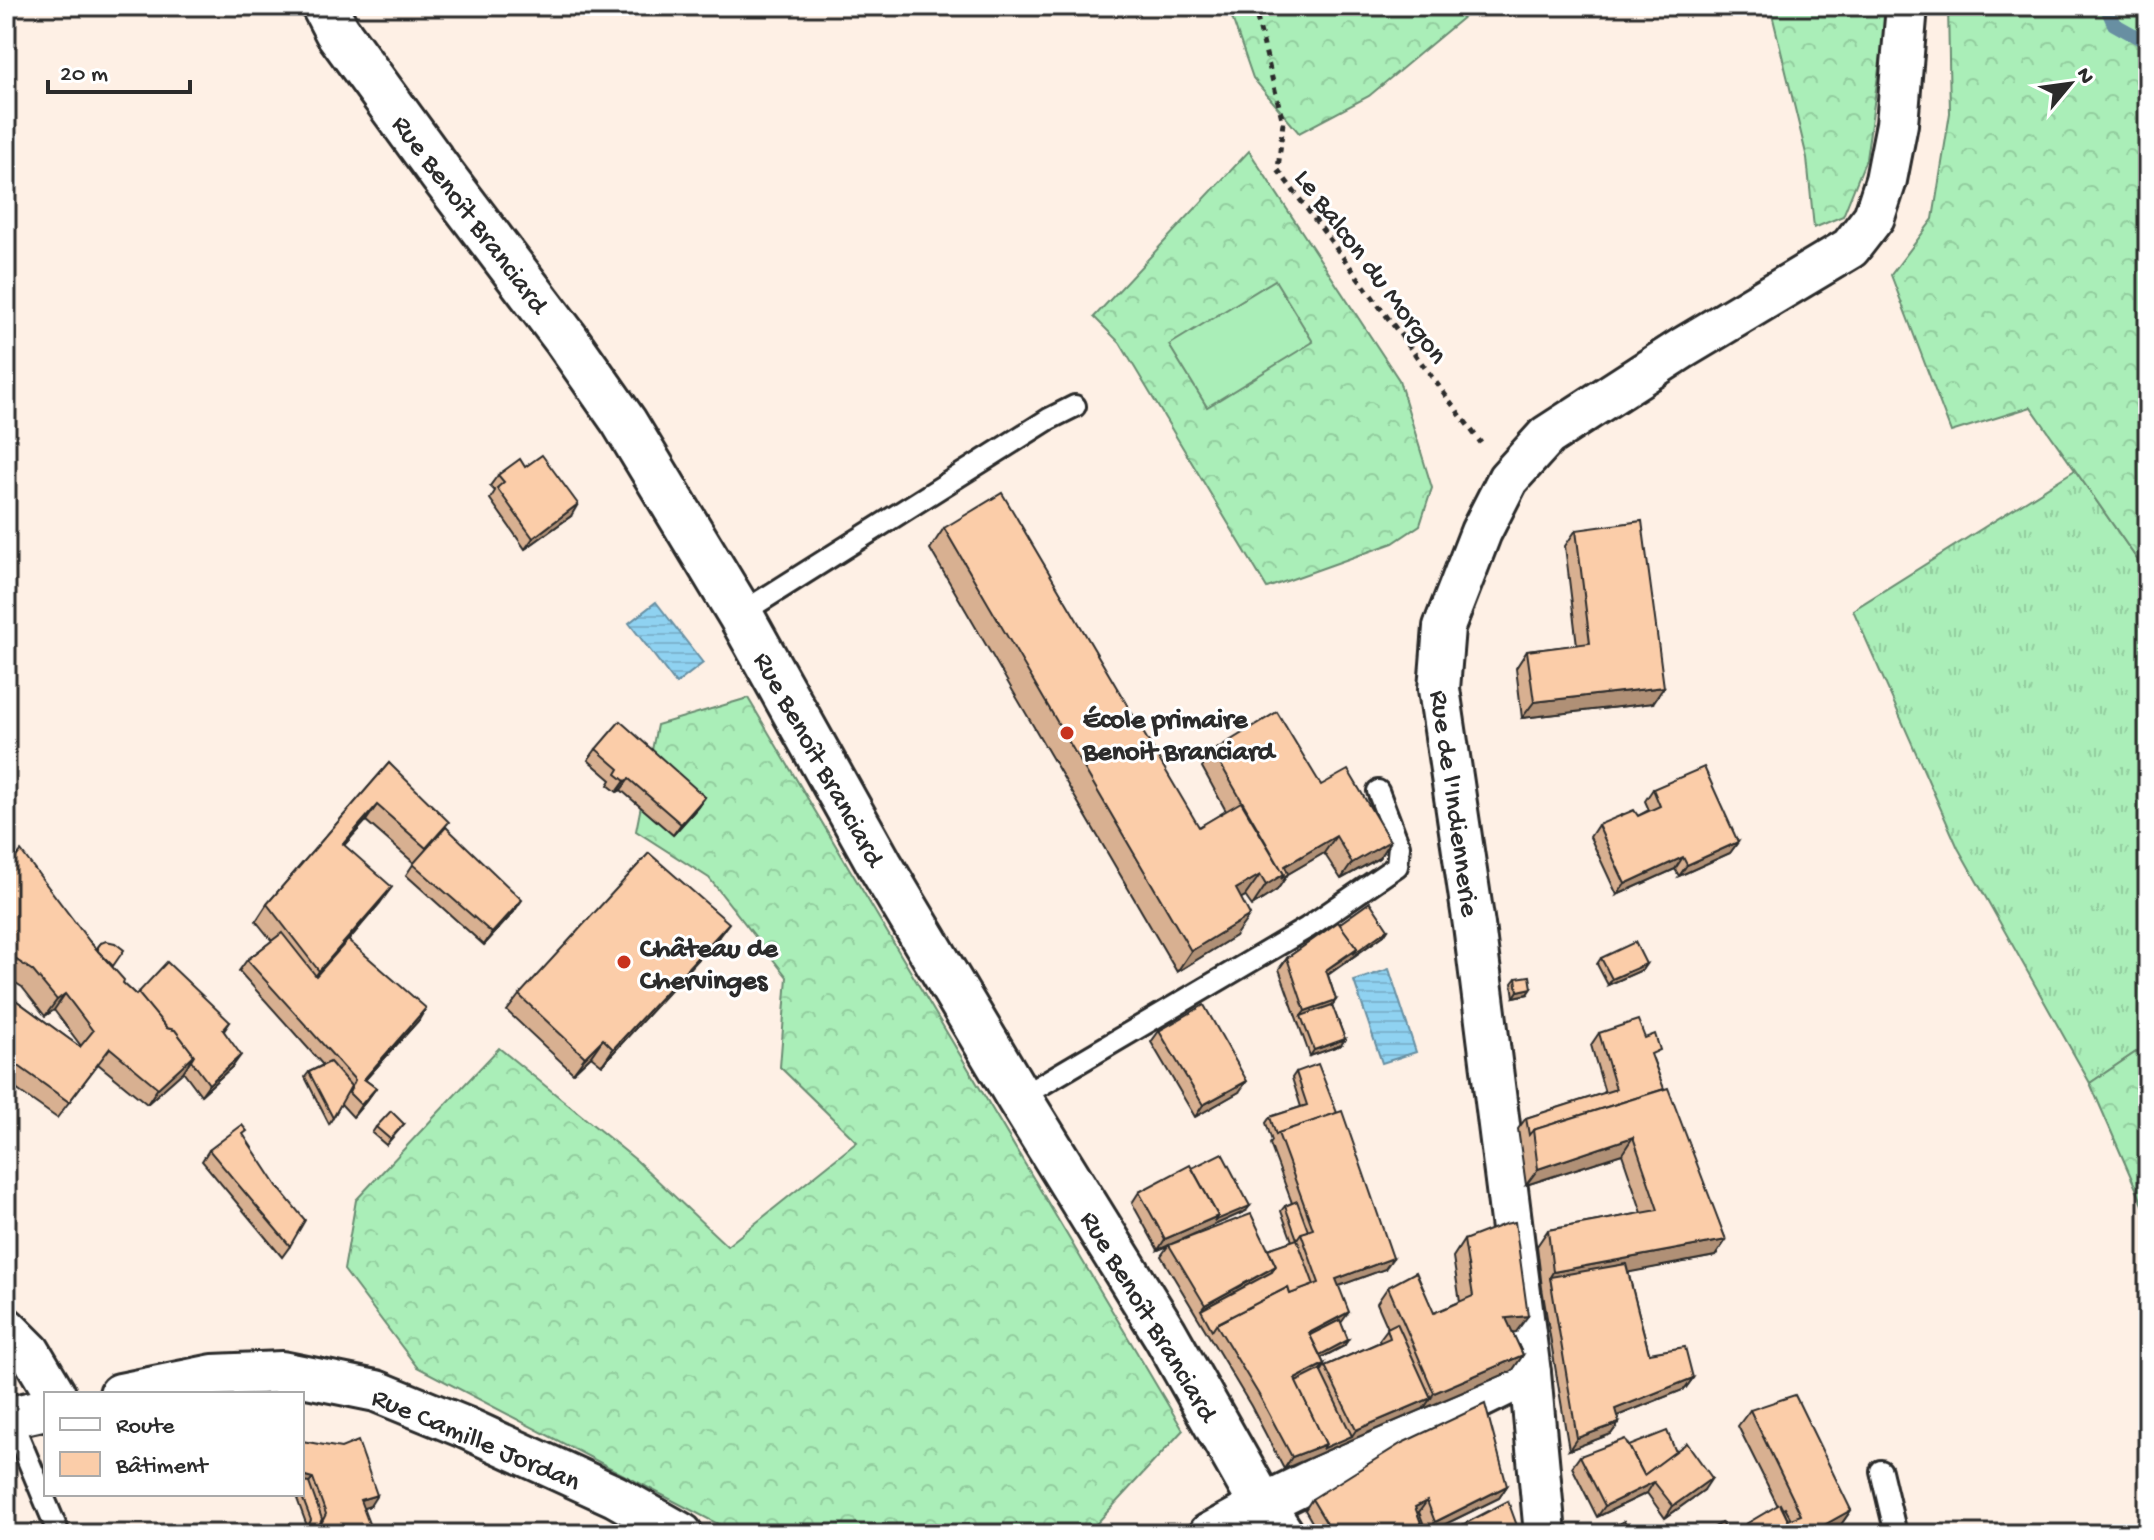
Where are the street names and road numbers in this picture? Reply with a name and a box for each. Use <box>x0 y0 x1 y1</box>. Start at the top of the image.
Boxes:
street label: Rue Benoît Branciard <box>383 110 555 324</box>
street label: Le Balcon du Morgon <box>1285 164 1454 372</box>
street label: Rue Benoît Branciard <box>744 647 891 875</box>
street label: Rue de l'Indiennerie <box>1420 688 1485 919</box>
street label: Rue Benoît Branciard <box>1071 1206 1224 1431</box>
street label: Rue Camille Jordan <box>366 1382 585 1500</box>

